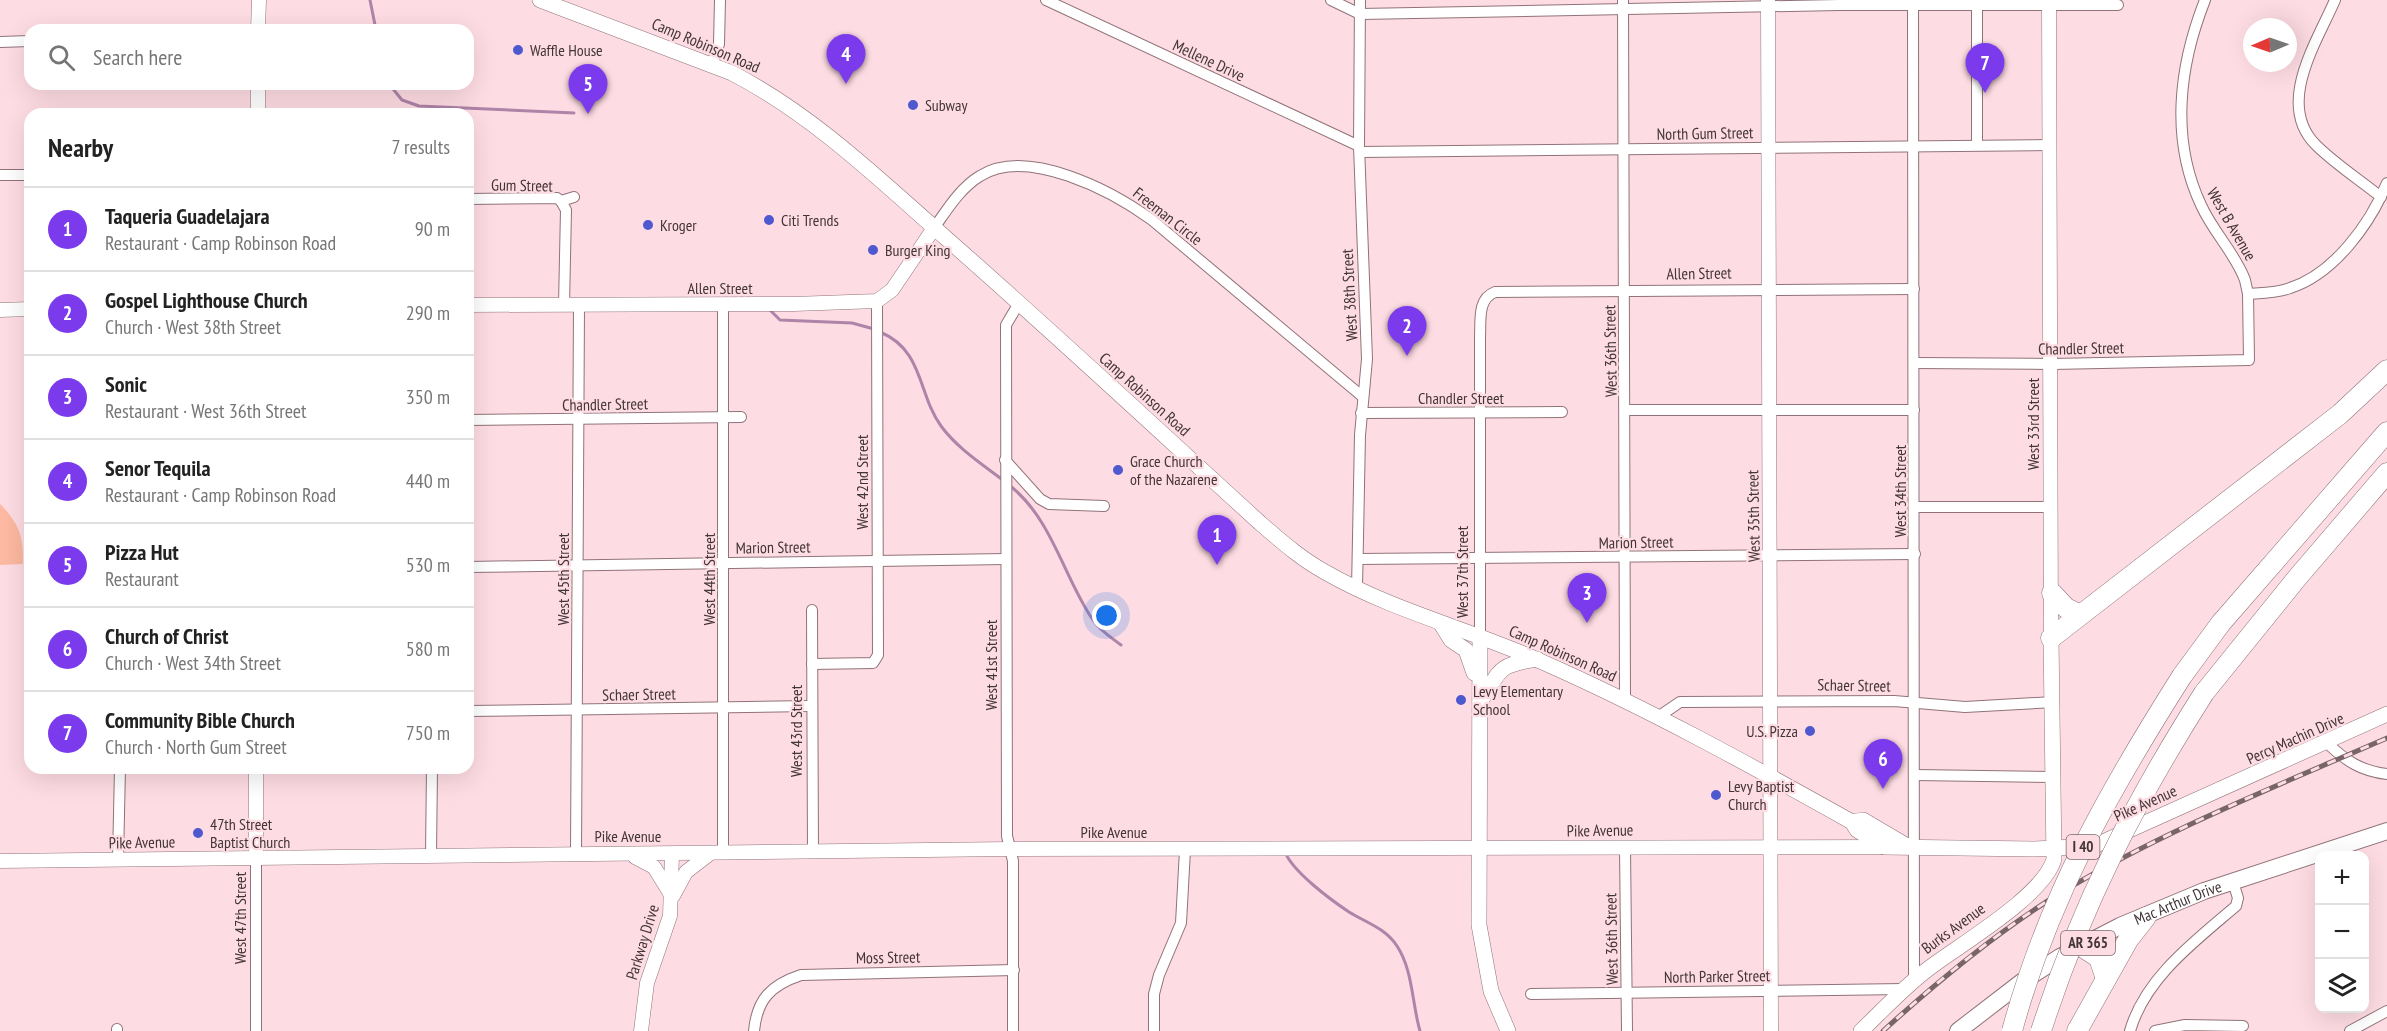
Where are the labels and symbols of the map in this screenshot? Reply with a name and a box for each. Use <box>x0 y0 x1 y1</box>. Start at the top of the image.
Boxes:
street label: Camp Robinson Road <box>649 13 763 77</box>
north arrow <box>2243 18 2297 72</box>
pin: 4 <box>826 34 866 84</box>
street label: Mellene Drive <box>1170 35 1248 85</box>
place label: Waffle House <box>530 40 603 60</box>
marker: Waffle House <box>511 43 525 57</box>
pin: 7 <box>1966 44 2004 93</box>
pin: 5 <box>568 64 608 114</box>
place label: Subway <box>925 95 967 115</box>
marker: Subway <box>906 98 920 112</box>
street label: North Gum Street <box>1656 122 1754 144</box>
street label: Gum Street <box>491 174 554 196</box>
street label: Freeman Circle <box>1129 183 1207 249</box>
street label: West B Avenue <box>2203 184 2261 264</box>
place label: Citi Trends <box>781 210 839 230</box>
marker: Citi Trends <box>762 213 776 227</box>
place label: Kroger <box>660 215 697 235</box>
marker: Kroger <box>641 218 655 232</box>
place label: Burger King <box>885 240 950 260</box>
marker: Burger King <box>866 243 880 257</box>
street label: West 38th Street <box>1337 248 1361 342</box>
street label: Allen Street <box>1666 262 1732 284</box>
street label: Allen Street <box>687 278 753 298</box>
street label: West 36th Street <box>1599 304 1621 397</box>
pin: 2 <box>1388 306 1426 356</box>
street label: Chandler Street <box>2038 337 2125 359</box>
street label: Camp Robinson Road <box>1095 348 1195 440</box>
street label: West 33rd Street <box>2023 377 2043 470</box>
street label: Chandler Street <box>1418 388 1505 408</box>
street label: Chandler Street <box>562 393 649 415</box>
street label: West 42nd Street <box>852 434 872 529</box>
street label: West 34th Street <box>1890 444 1910 537</box>
place label: Grace Church of the Nazarene <box>1130 451 1218 489</box>
marker: Grace Church of the Nazarene <box>1111 463 1125 477</box>
street label: West 35th Street <box>1742 469 1764 562</box>
pin: 1 <box>1198 516 1236 565</box>
street label: West 37th Street <box>1452 525 1472 618</box>
street label: Marion Street <box>1598 531 1674 553</box>
street label: West 45th Street <box>553 532 573 625</box>
street label: West 44th Street <box>699 532 719 625</box>
street label: Marion Street <box>735 536 811 558</box>
pin: 3 <box>1568 574 1606 623</box>
your location <box>1092 601 1121 630</box>
street label: West 41st Street <box>981 619 1001 710</box>
street label: Camp Robinson Road <box>1506 620 1620 686</box>
street label: Schaer Street <box>1817 674 1892 696</box>
place label: Levy Elementary School <box>1473 681 1563 719</box>
street label: Schaer Street <box>602 683 677 705</box>
street label: West 43rd Street <box>786 684 806 777</box>
marker: Levy Elementary School <box>1454 693 1468 707</box>
street label: Percy Machin Drive <box>2243 708 2347 768</box>
place label: U.S. Pizza <box>1746 721 1798 741</box>
marker: U.S. Pizza <box>1803 724 1817 738</box>
pin: 6 <box>1864 740 1902 789</box>
place label: Levy Baptist Church <box>1728 776 1795 814</box>
street label: Pike Avenue <box>2110 780 2180 826</box>
marker: Levy Baptist Church <box>1709 788 1723 802</box>
place label: 47th Street Baptist Church <box>210 814 290 852</box>
street label: Pike Avenue <box>1566 819 1634 841</box>
street label: Pike Avenue <box>1081 822 1147 842</box>
marker: 47th Street Baptist Church <box>191 826 205 840</box>
street label: Pike Avenue <box>595 826 661 846</box>
street label: Pike Avenue <box>108 831 176 853</box>
road number: I 40 <box>2066 835 2100 859</box>
street label: West 47th Street <box>230 871 250 964</box>
street label: Mac Arthur Drive <box>2131 876 2224 929</box>
street label: West 36th Street <box>1600 892 1622 985</box>
street label: Burks Avenue <box>1917 898 1989 958</box>
street label: Parkway Drive <box>621 902 663 982</box>
road number: AR 365 <box>2061 931 2115 955</box>
street label: Moss Street <box>856 946 921 968</box>
street label: North Parker Street <box>1664 965 1771 987</box>

